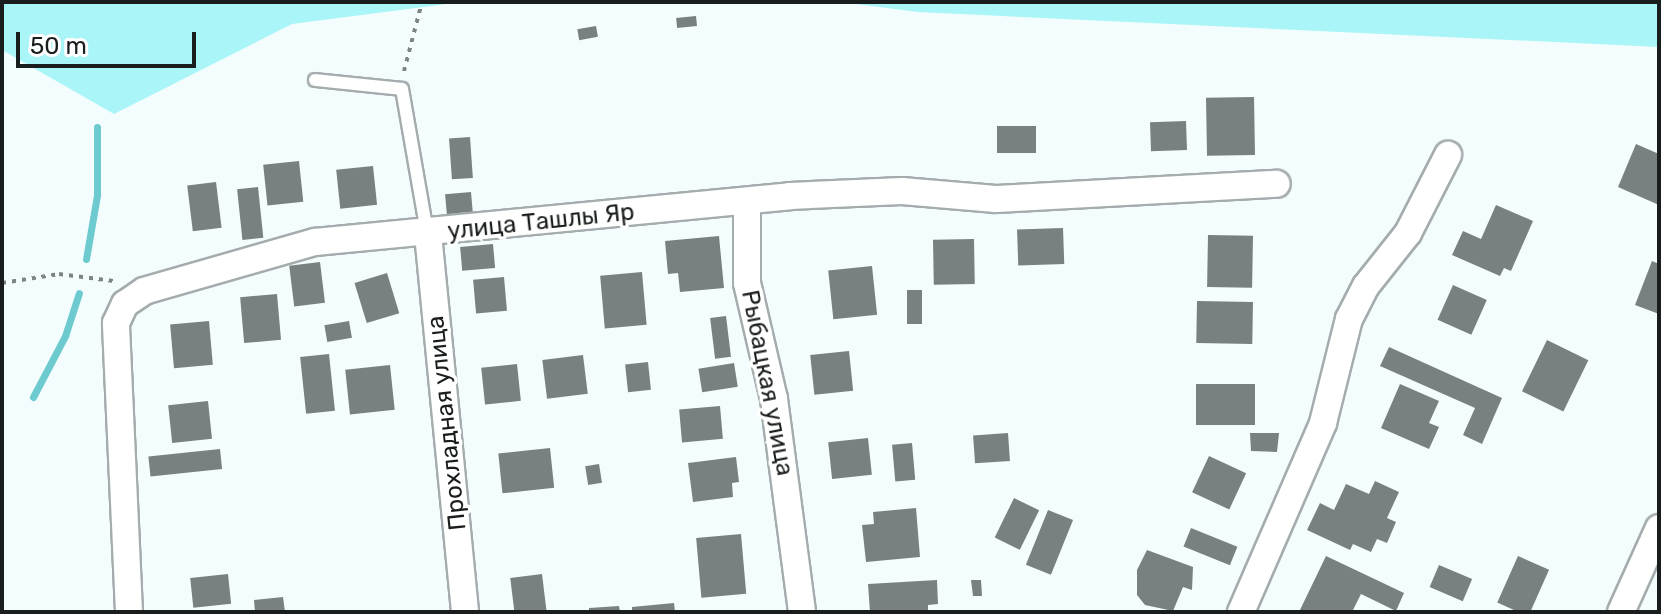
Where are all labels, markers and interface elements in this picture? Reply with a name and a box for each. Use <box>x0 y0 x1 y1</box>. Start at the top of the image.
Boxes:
scale bar <box>20 16 200 66</box>
text: 50 m <box>30 32 87 60</box>
street label: улица Ташлы Яр <box>446 198 636 246</box>
street label: Рыбацкая улица <box>735 288 799 478</box>
street label: Прохладная улица <box>421 314 473 532</box>

